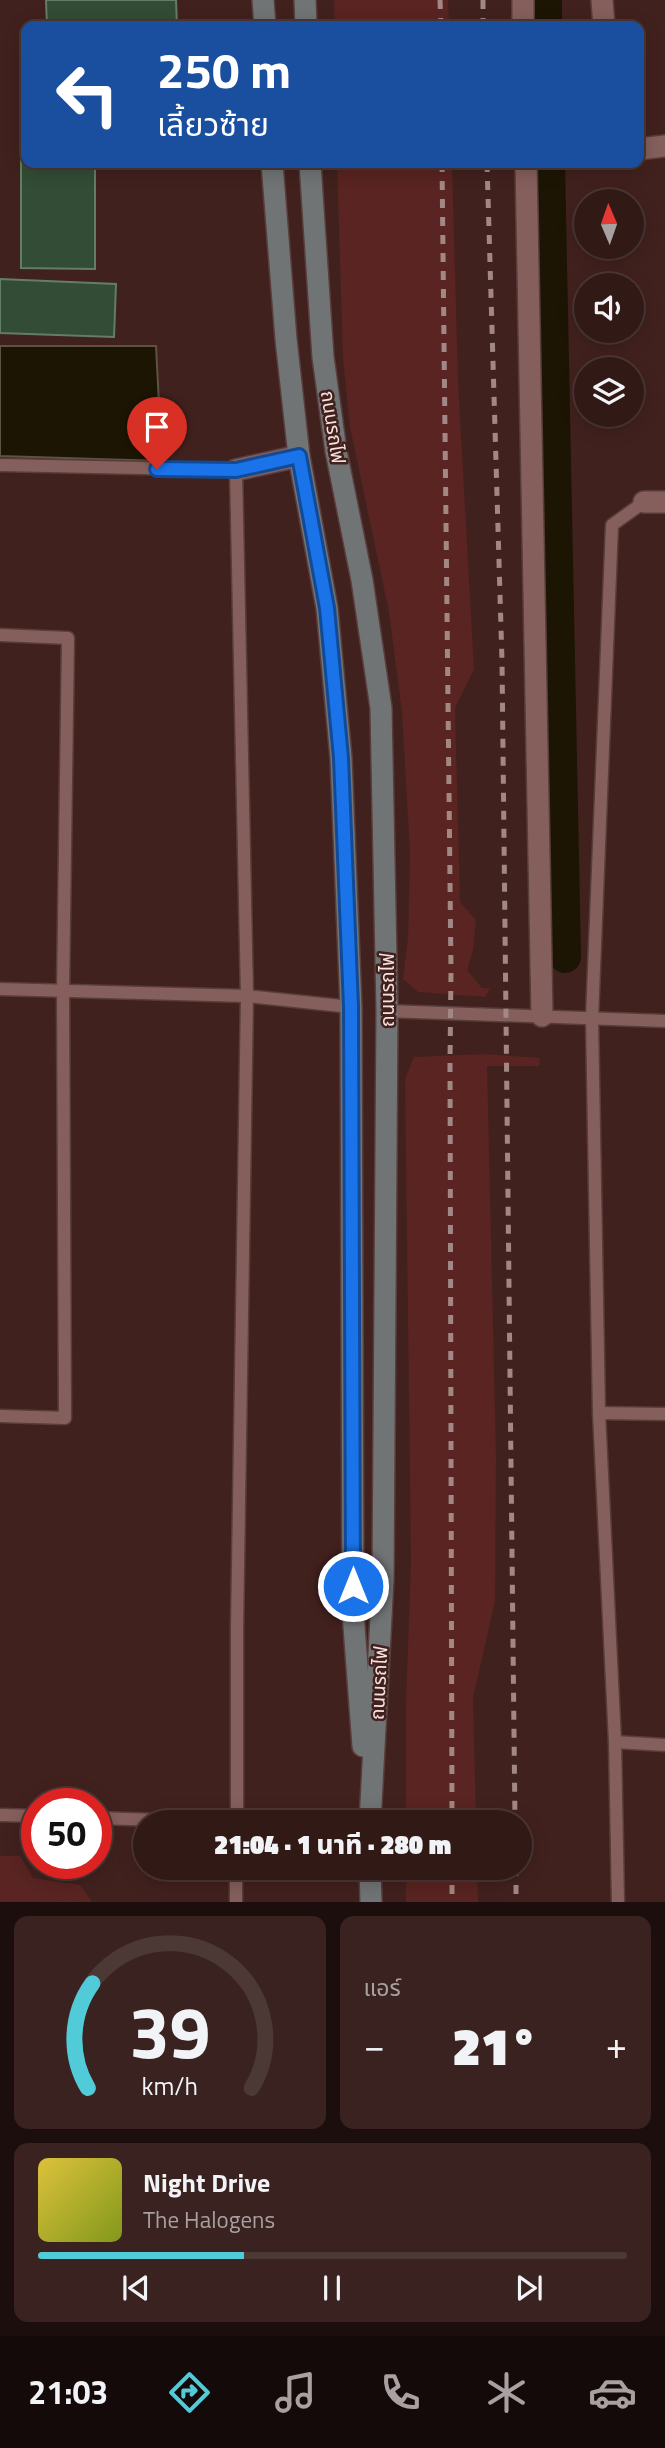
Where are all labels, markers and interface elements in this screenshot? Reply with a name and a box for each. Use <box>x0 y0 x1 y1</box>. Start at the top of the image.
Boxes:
text: 250 m <box>157 32 291 107</box>
icon: left <box>42 49 133 140</box>
text: เลี้ยวซ้าย <box>157 100 269 148</box>
north arrow <box>574 189 644 259</box>
map controls <box>574 189 644 427</box>
button: sound <box>574 273 644 343</box>
button: layers <box>574 357 644 427</box>
street label: ถนนรถไฟ <box>314 388 354 466</box>
pin <box>127 397 187 469</box>
icon: arrive <box>138 408 176 446</box>
street label: ถนนรถไฟ <box>372 953 401 1027</box>
position arrow <box>316 1549 390 1623</box>
street label: ถนนรถไฟ <box>362 1645 394 1721</box>
speed limit sign: 50 <box>21 1788 112 1879</box>
text: 21:04 · 1 นาที · 280 m <box>214 1825 451 1864</box>
text: แอร์ <box>364 1970 401 2005</box>
text: 39 <box>129 1977 211 2087</box>
text: 21° <box>452 2006 538 2085</box>
text: − <box>364 2016 385 2074</box>
text: + <box>606 2016 627 2074</box>
text: km/h <box>141 2067 198 2105</box>
text: Night Drive <box>143 2163 270 2202</box>
text: The Halogens <box>143 2202 275 2237</box>
icon: previous <box>117 2269 155 2307</box>
icon: pause <box>313 2269 351 2307</box>
icon: next <box>510 2269 548 2307</box>
text: 21:03 <box>28 2368 108 2416</box>
icon: directions <box>165 2368 214 2417</box>
icon: music <box>271 2368 320 2417</box>
icon: phone <box>376 2368 425 2417</box>
icon: climate <box>482 2368 531 2417</box>
icon: car <box>588 2368 637 2417</box>

